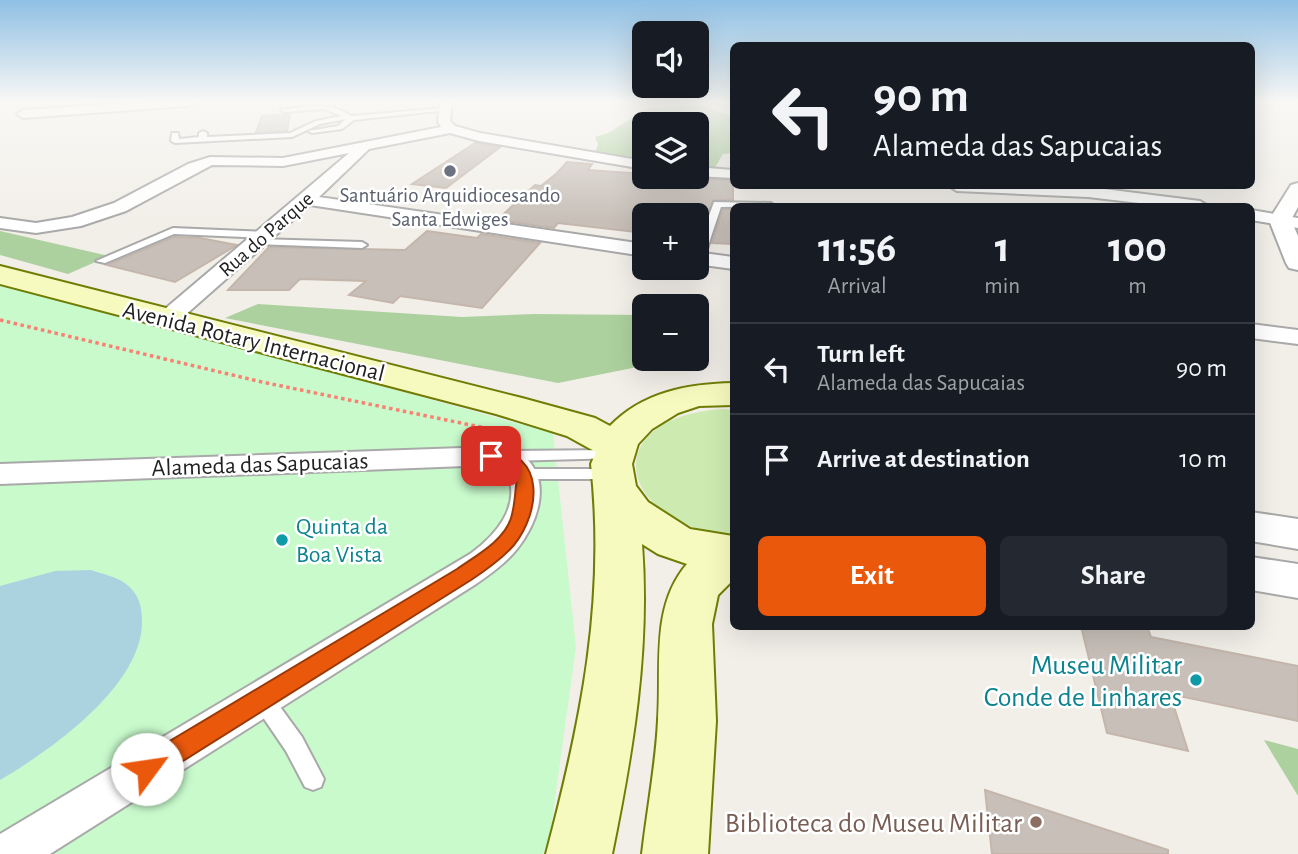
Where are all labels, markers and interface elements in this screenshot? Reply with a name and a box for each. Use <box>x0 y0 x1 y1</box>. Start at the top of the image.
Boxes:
map controls <box>632 21 709 371</box>
button: sound <box>632 21 709 98</box>
icon: left <box>758 70 849 161</box>
text: 90 m <box>873 72 969 121</box>
button: layers <box>632 112 709 189</box>
text: Alameda das Sapucaias <box>873 130 1162 162</box>
marker: Santuário Arquidiocesando Santa Edwiges <box>442 163 458 179</box>
place label: Santuário Arquidiocesando Santa Edwiges <box>340 185 560 230</box>
street label: Rua do Parque <box>215 188 318 281</box>
button: + <box>632 203 709 280</box>
text: 11:56 <box>818 227 896 269</box>
text: 1 <box>995 227 1010 269</box>
text: 100 <box>1108 227 1167 269</box>
text: Arrival <box>828 275 887 298</box>
text: min <box>984 275 1020 298</box>
text: m <box>1128 275 1147 298</box>
button: − <box>632 294 709 371</box>
street label: Avenida Rotary Internacional <box>120 298 387 386</box>
text: Turn left <box>817 341 905 367</box>
icon: left <box>758 350 796 388</box>
text: 90 m <box>1176 355 1227 381</box>
text: Alameda das Sapucaias <box>817 372 1025 395</box>
pin <box>461 426 521 486</box>
icon: arrive <box>472 437 510 475</box>
icon: arrive <box>758 441 796 479</box>
text: Arrive at destination <box>817 446 1030 472</box>
text: 10 m <box>1179 446 1227 472</box>
street label: Alameda das Sapucaias <box>151 449 369 481</box>
place label: Quinta da Boa Vista <box>296 515 388 567</box>
marker: Quinta da Boa Vista <box>274 532 290 548</box>
button: Exit <box>758 536 986 616</box>
button: Share <box>1000 536 1227 616</box>
place label: Museu Militar Conde de Linhares <box>984 652 1182 712</box>
marker: Museu Militar Conde de Linhares <box>1188 672 1204 688</box>
position arrow <box>110 732 184 806</box>
place label: Biblioteca do Museu Militar <box>725 810 1022 838</box>
marker: Biblioteca do Museu Militar <box>1028 814 1044 830</box>

